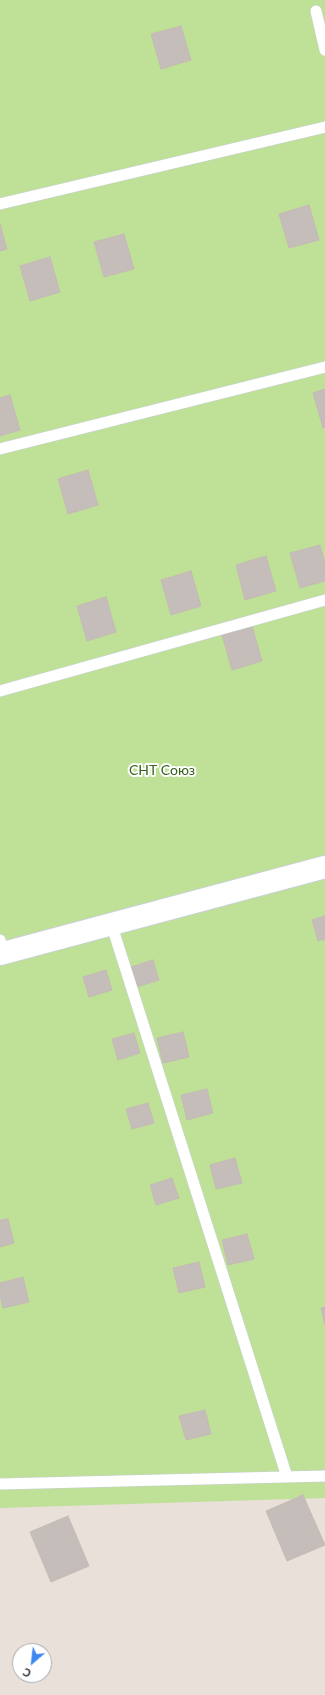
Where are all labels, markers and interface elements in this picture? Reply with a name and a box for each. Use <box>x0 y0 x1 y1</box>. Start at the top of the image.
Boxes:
park label: СНТ Союз <box>129 762 195 778</box>
north arrow <box>12 1643 52 1683</box>
text: С <box>20 1666 33 1681</box>

